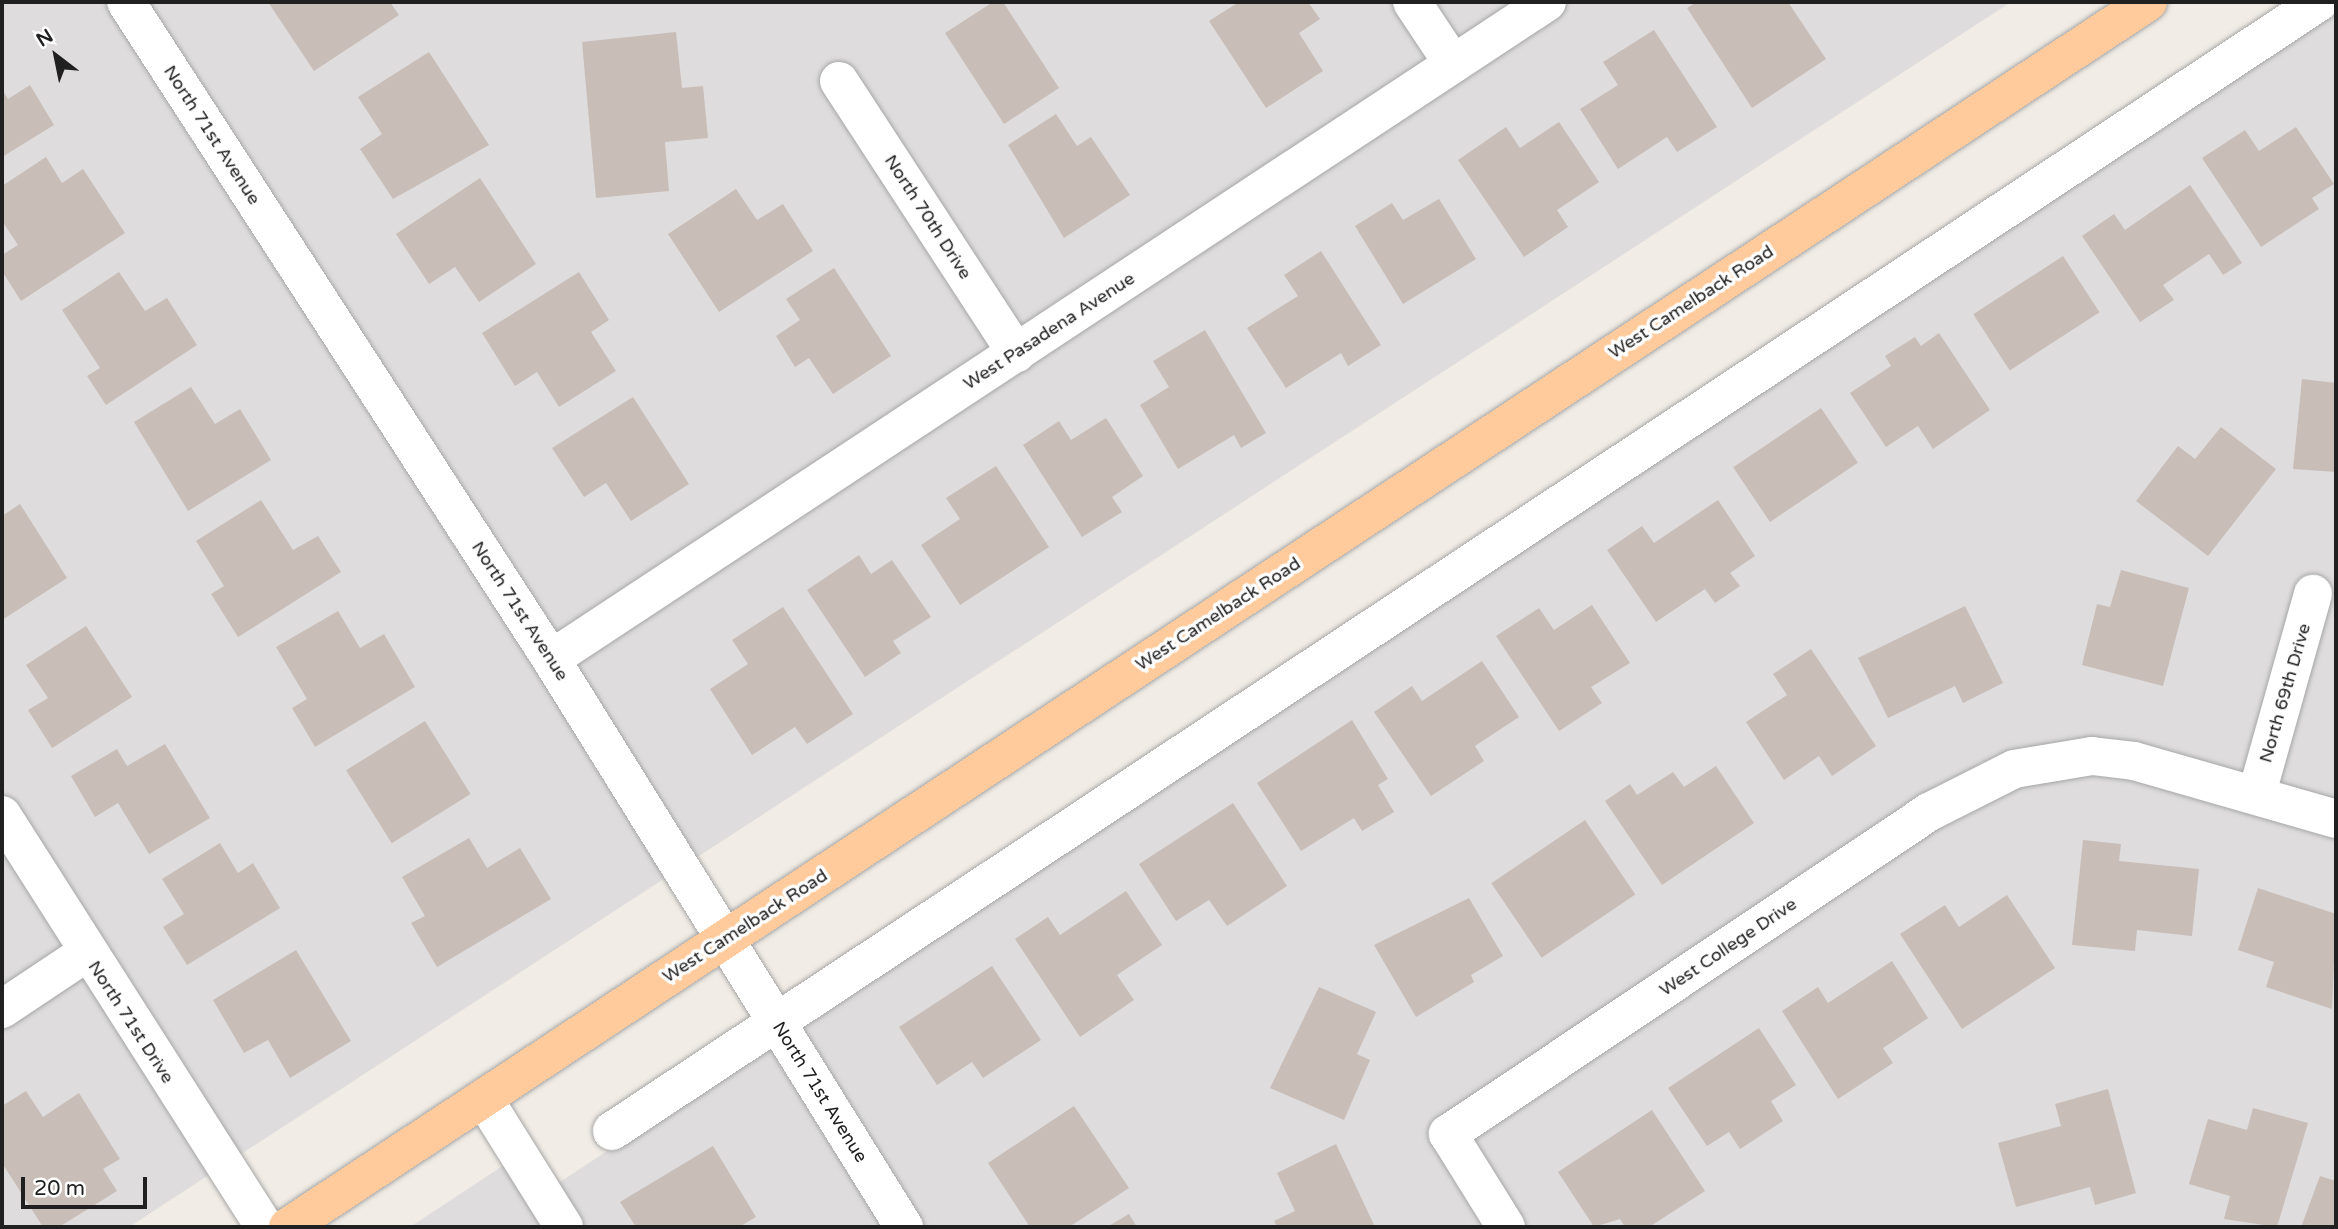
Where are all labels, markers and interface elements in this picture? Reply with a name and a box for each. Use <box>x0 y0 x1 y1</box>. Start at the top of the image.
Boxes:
north arrow <box>21 21 91 91</box>
text: N <box>33 25 57 52</box>
street label: North 71st Avenue <box>159 61 265 209</box>
street label: North 70th Drive <box>880 151 976 283</box>
street label: West Camelback Road <box>1604 241 1778 363</box>
street label: West Pasadena Avenue <box>959 267 1139 395</box>
street label: North 71st Avenue <box>467 537 573 685</box>
street label: West Camelback Road <box>1131 553 1305 675</box>
street label: North 69th Drive <box>2255 621 2315 765</box>
street label: West Camelback Road <box>658 865 832 987</box>
street label: West College Drive <box>1655 893 1801 1001</box>
street label: North 71st Drive <box>83 957 179 1087</box>
street label: North 71st Avenue <box>768 1018 872 1166</box>
scale bar <box>24 1162 150 1206</box>
text: 20 m <box>34 1176 85 1201</box>

